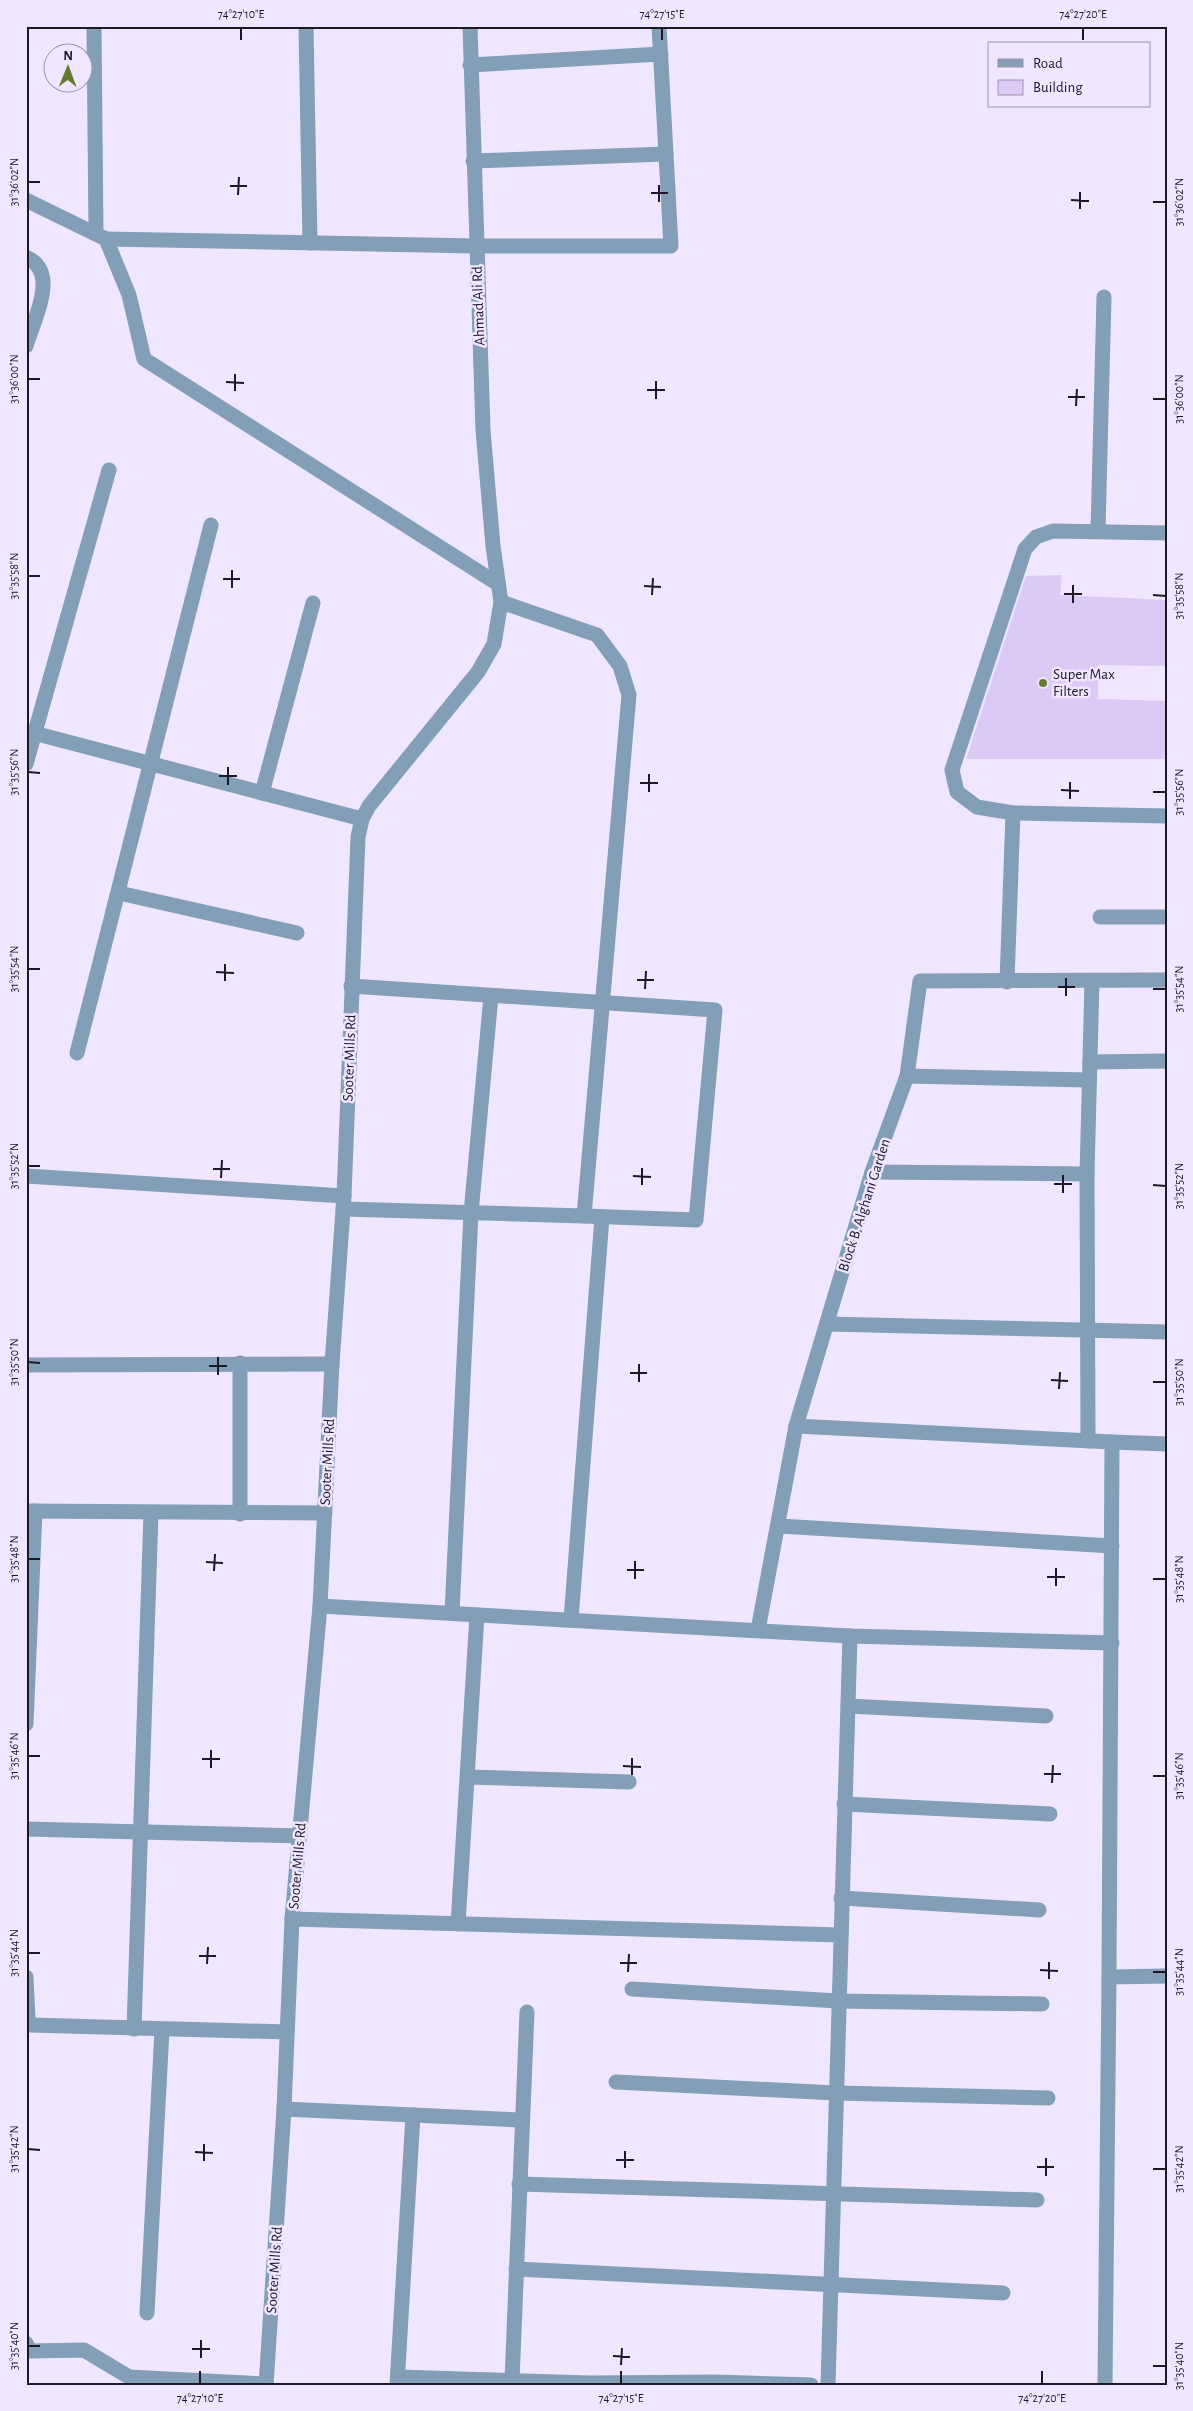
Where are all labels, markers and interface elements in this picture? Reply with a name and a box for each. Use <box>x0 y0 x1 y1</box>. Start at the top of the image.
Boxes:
text: 74°27'10"E <box>218 8 264 20</box>
text: 74°27'15"E <box>639 8 685 20</box>
text: 74°27'20"E <box>1059 8 1107 20</box>
north arrow <box>42 42 92 92</box>
legend <box>988 42 1150 108</box>
text: N <box>63 49 73 63</box>
text: Road <box>1033 56 1063 71</box>
text: Building <box>1033 80 1083 95</box>
text: 31°36'02"N <box>8 158 20 206</box>
text: 31°36'02"N <box>1173 178 1185 226</box>
street label: Ahmad Ali Rd <box>470 266 487 346</box>
text: 31°36'00"N <box>8 354 20 404</box>
text: 31°36'00"N <box>1173 374 1185 424</box>
text: 31°35'58"N <box>8 553 20 599</box>
text: 31°35'58"N <box>1173 573 1185 619</box>
place label: Super Max Filters <box>1053 667 1115 699</box>
marker: Super Max Filters <box>1037 677 1049 689</box>
text: 31°35'56"N <box>8 749 20 795</box>
text: 31°35'56"N <box>1173 769 1185 815</box>
text: 31°35'54"N <box>8 946 20 992</box>
text: 31°35'54"N <box>1173 966 1185 1012</box>
street label: Sooter Mills Rd <box>340 1014 359 1102</box>
street label: Block B, Alghani Garden <box>836 1137 893 1273</box>
text: 31°35'52"N <box>8 1143 20 1189</box>
text: 31°35'52"N <box>1173 1163 1185 1209</box>
text: 31°35'50"N <box>8 1338 20 1386</box>
text: 31°35'50"N <box>1173 1358 1185 1406</box>
street label: Sooter Mills Rd <box>318 1418 337 1506</box>
text: 31°35'48"N <box>8 1535 20 1583</box>
text: 31°35'48"N <box>1173 1555 1185 1603</box>
text: 31°35'46"N <box>8 1732 20 1780</box>
text: 31°35'46"N <box>1173 1752 1185 1800</box>
street label: Sooter Mills Rd <box>286 1822 309 1910</box>
text: 31°35'44"N <box>8 1929 20 1977</box>
text: 31°35'44"N <box>1173 1948 1185 1996</box>
text: 31°35'42"N <box>8 2125 20 2173</box>
text: 31°35'42"N <box>1173 2145 1185 2193</box>
street label: Sooter Mills Rd <box>264 2226 285 2314</box>
text: 31°35'40"N <box>8 2322 20 2370</box>
text: 31°35'40"N <box>1173 2342 1185 2390</box>
text: 74°27'10"E <box>177 2392 223 2404</box>
text: 74°27'15"E <box>598 2392 644 2404</box>
text: 74°27'20"E <box>1018 2392 1066 2404</box>

